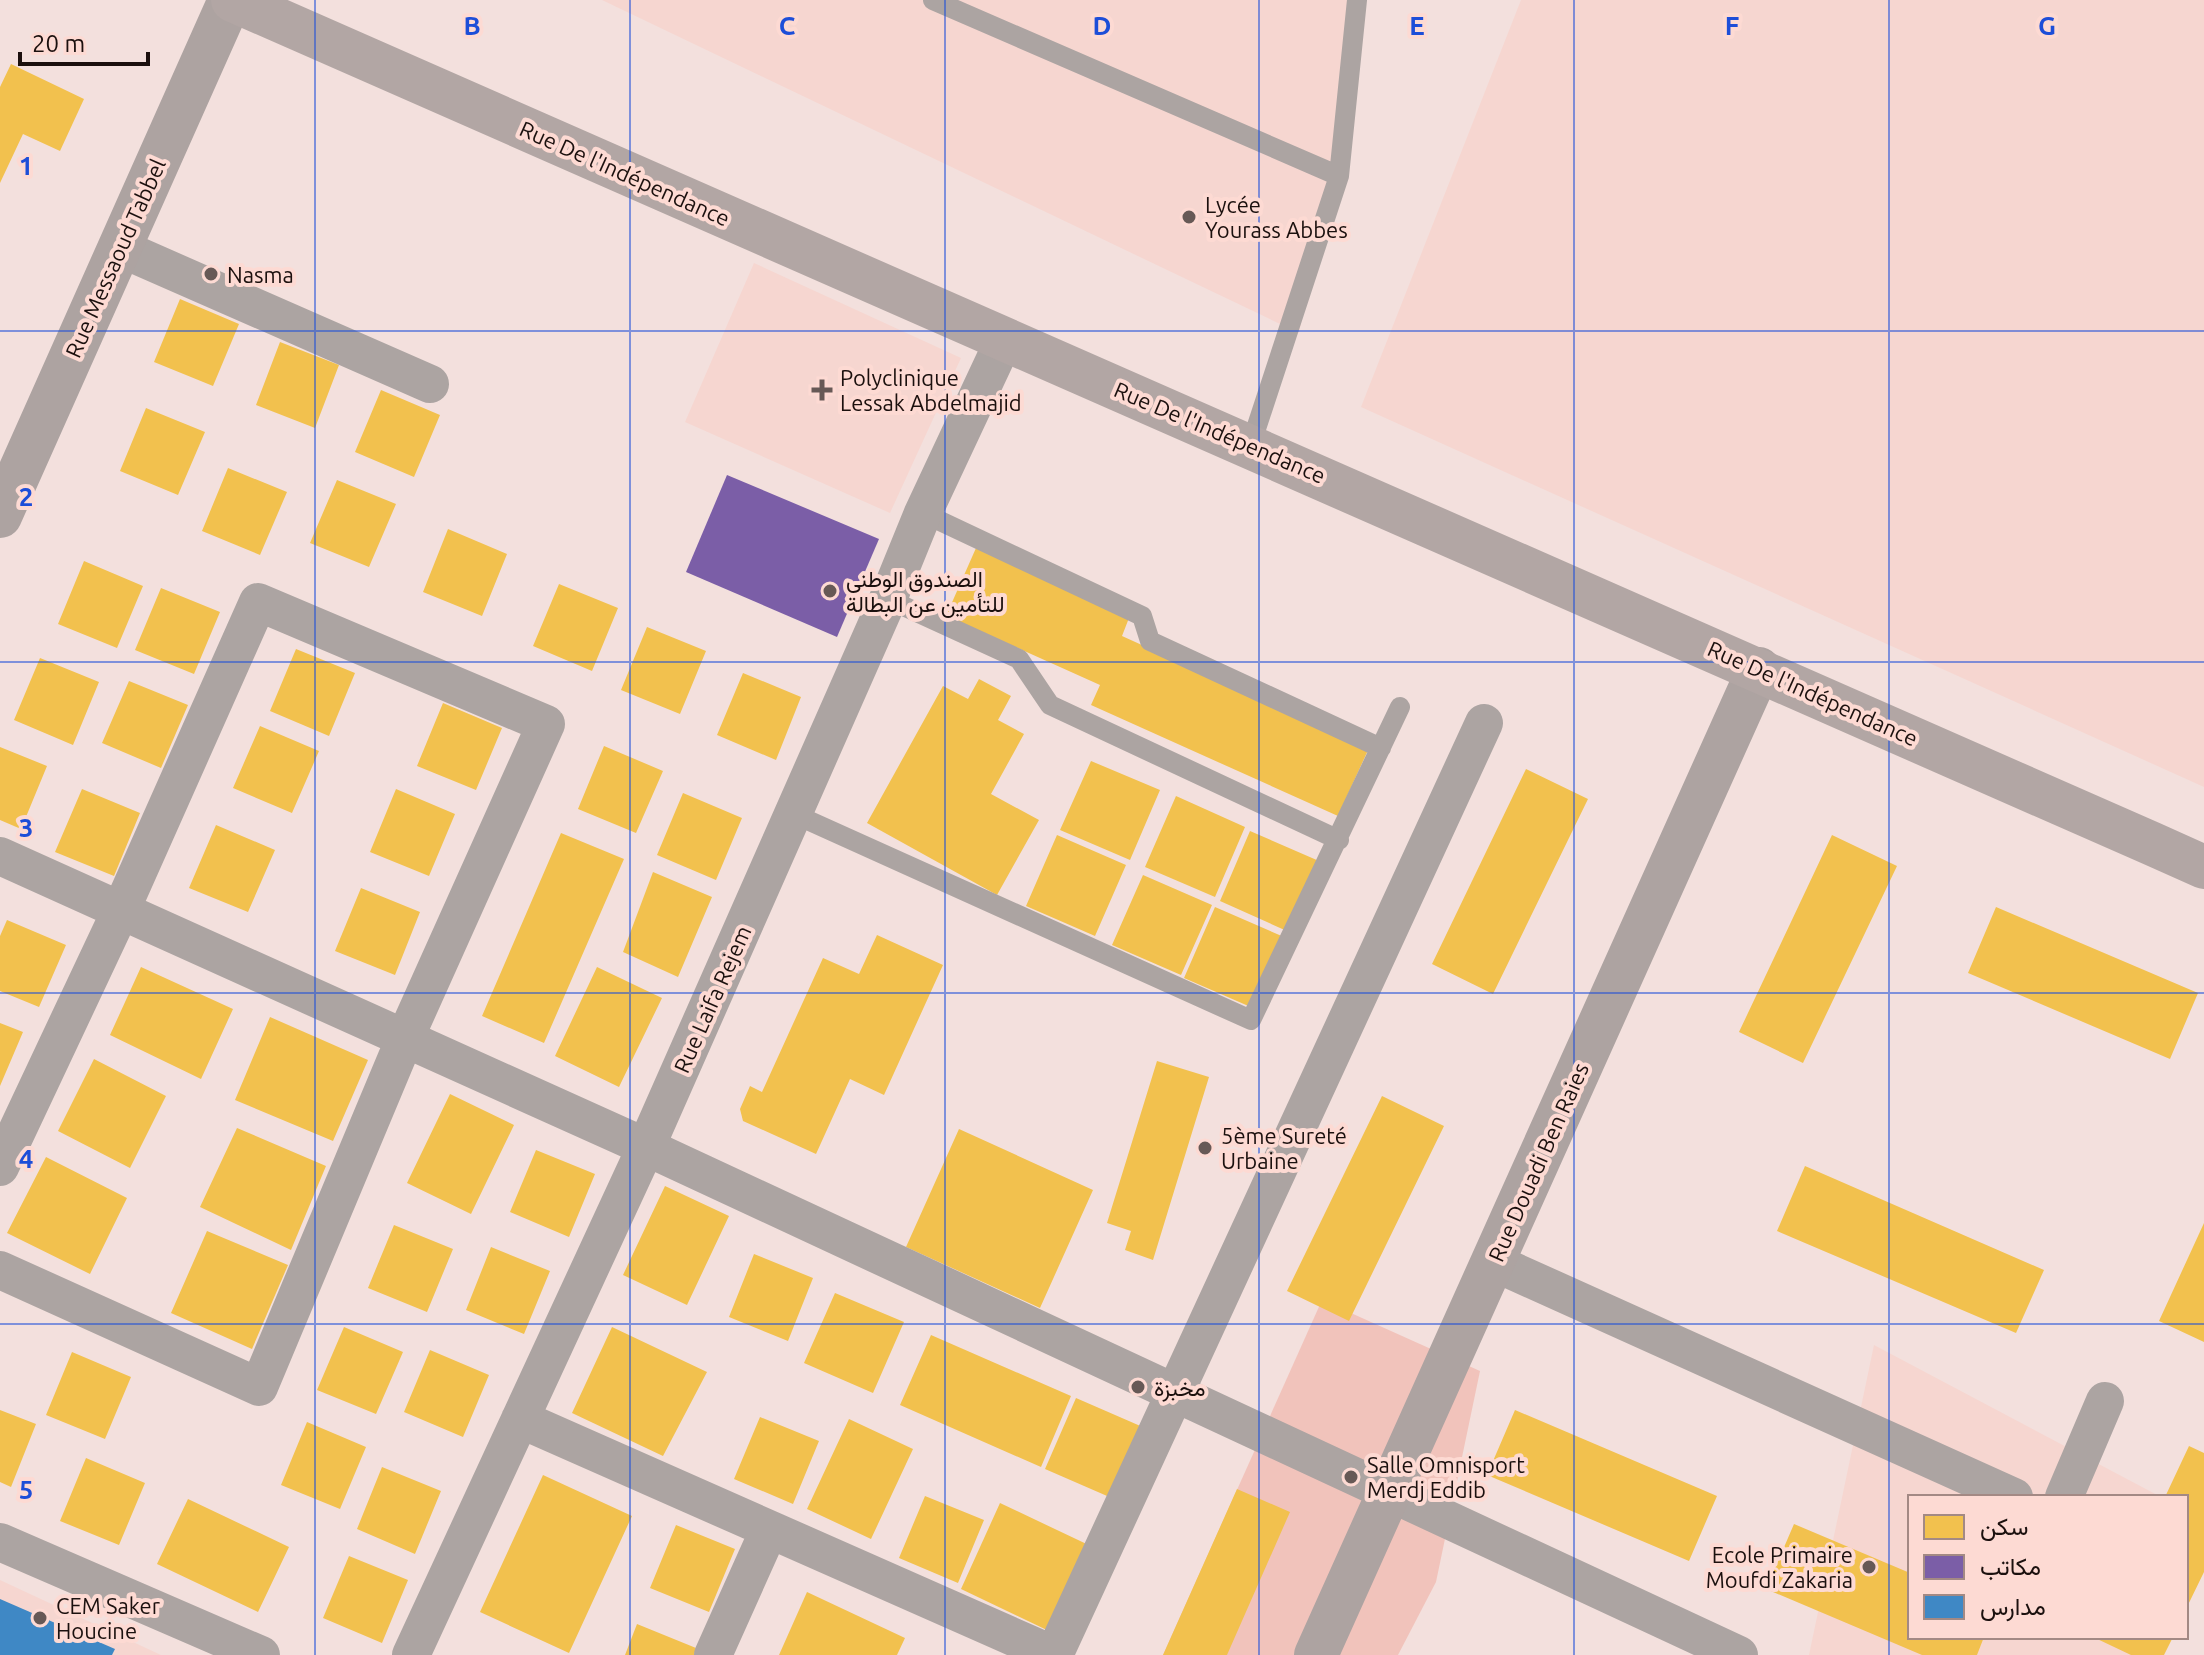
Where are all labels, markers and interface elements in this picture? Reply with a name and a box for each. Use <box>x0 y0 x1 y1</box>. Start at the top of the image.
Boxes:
text: B <box>463 11 481 40</box>
text: C <box>779 11 796 40</box>
text: D <box>1093 11 1111 40</box>
text: E <box>1409 11 1425 40</box>
text: F <box>1725 11 1739 40</box>
text: G <box>2038 11 2056 40</box>
scale bar <box>20 16 148 66</box>
text: 20 m <box>32 30 85 57</box>
street label: Rue De l'Indépendance <box>516 115 734 231</box>
text: 1 <box>19 151 33 180</box>
street label: Rue Messaoud Tabbel <box>60 155 170 361</box>
place label: Lycée Yourass Abbes <box>1205 192 1348 242</box>
marker: Lycée Yourass Abbes <box>1180 208 1198 226</box>
place label: Nasma <box>227 262 294 287</box>
marker: Nasma <box>202 265 220 283</box>
place label: Polyclinique Lessak Abdelmajid <box>840 365 1022 415</box>
street label: Rue De l'Indépendance <box>1111 376 1329 488</box>
marker: Polyclinique Lessak Abdelmajid <box>811 379 833 401</box>
text: 2 <box>19 482 33 511</box>
place label: الصندوق الوطني للتأمين عن البطالة <box>846 566 1005 618</box>
marker: الصندوق الوطني للتأمين عن البطالة <box>821 582 839 600</box>
street label: Rue De l'Indépendance <box>1704 635 1922 751</box>
text: 3 <box>19 813 33 842</box>
street label: Rue Laifa Rejem <box>668 922 756 1076</box>
street label: Rue Douadi Ben Raies <box>1483 1059 1593 1265</box>
place label: 5ème Sureté Urbaine <box>1221 1123 1347 1173</box>
marker: 5ème Sureté Urbaine <box>1196 1139 1214 1157</box>
text: 4 <box>19 1144 33 1173</box>
place label: مخبزة <box>1154 1375 1205 1402</box>
marker: مخبزة <box>1129 1378 1147 1396</box>
place label: Salle Omnisport Merdj Eddib <box>1367 1452 1525 1502</box>
marker: Salle Omnisport Merdj Eddib <box>1342 1468 1360 1486</box>
text: 5 <box>19 1475 33 1504</box>
legend <box>1908 1495 2188 1639</box>
text: سكن <box>1980 1513 2029 1541</box>
place label: Ecole Primaire Moufdi Zakaria <box>1706 1542 1853 1592</box>
text: مكاتب <box>1980 1553 2041 1581</box>
marker: Ecole Primaire Moufdi Zakaria <box>1860 1558 1878 1576</box>
place label: CEM Saker Houcine <box>56 1593 161 1643</box>
text: مدارس <box>1980 1593 2046 1622</box>
marker: CEM Saker Houcine <box>31 1609 49 1627</box>

